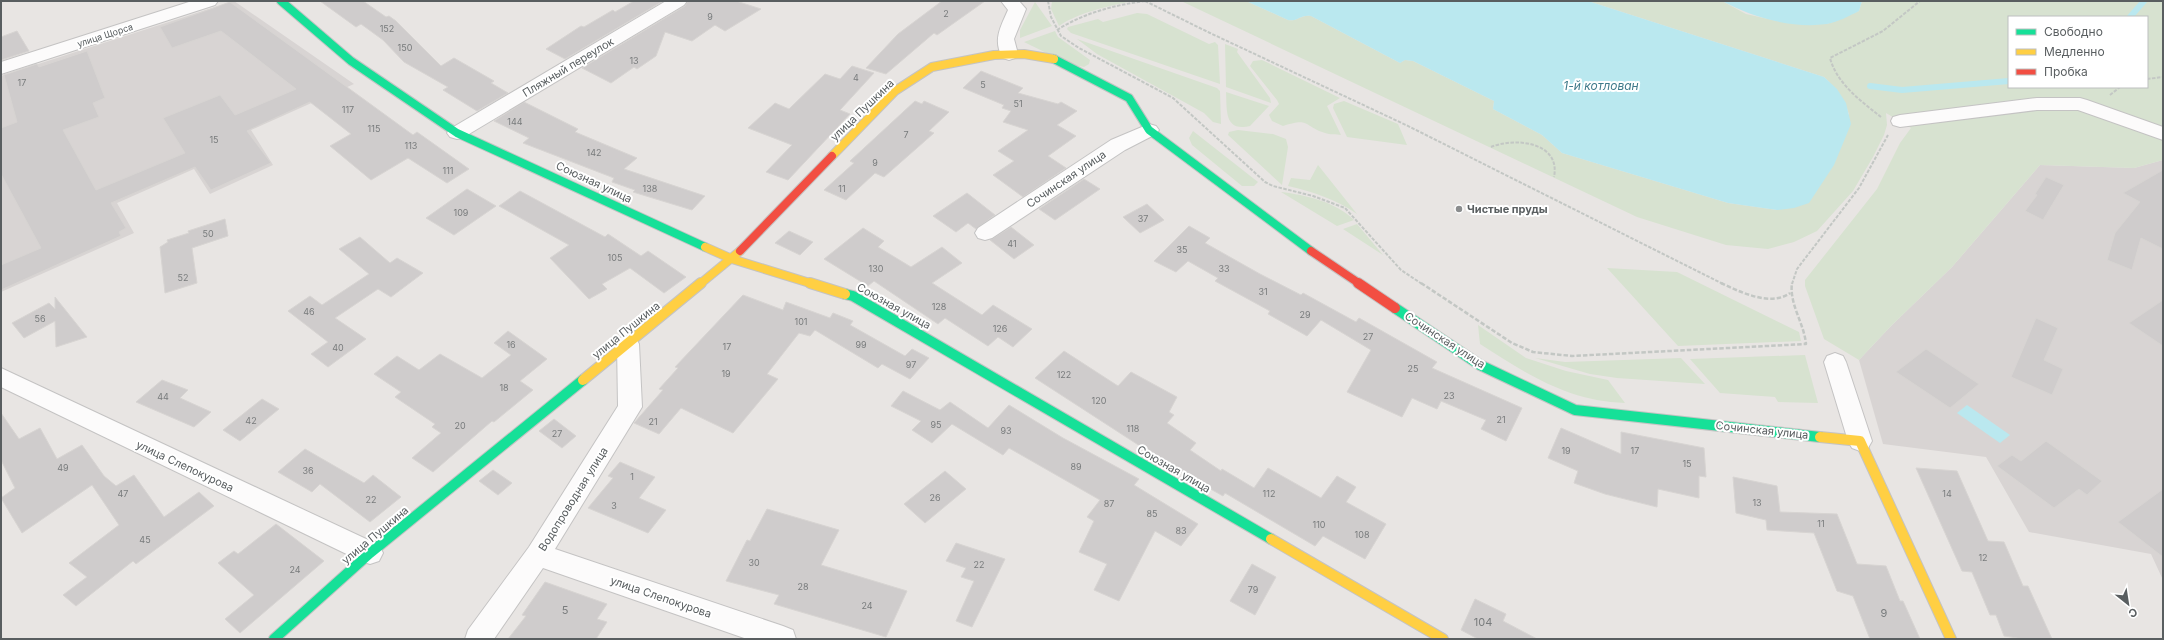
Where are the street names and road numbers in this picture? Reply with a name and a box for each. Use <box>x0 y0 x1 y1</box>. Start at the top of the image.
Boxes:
street label: улица Щорса <box>76 21 134 49</box>
street label: Пляжный переулок <box>520 34 616 100</box>
street label: улица Пушкина <box>827 76 897 144</box>
street label: Сочинская улица <box>1024 147 1108 211</box>
street label: Союзная улица <box>554 158 634 206</box>
street label: Союзная улица <box>855 280 933 332</box>
street label: улица Пушкина <box>589 298 663 362</box>
street label: Сочинская улица <box>1402 309 1488 371</box>
street label: Сочинская улица <box>1715 418 1809 442</box>
street label: улица Слепокурова <box>134 437 236 495</box>
street label: Союзная улица <box>1135 442 1213 496</box>
street label: Водопроводная улица <box>535 444 611 554</box>
street label: улица Пушкина <box>339 503 411 567</box>
street label: улица Слепокурова <box>609 573 713 621</box>

